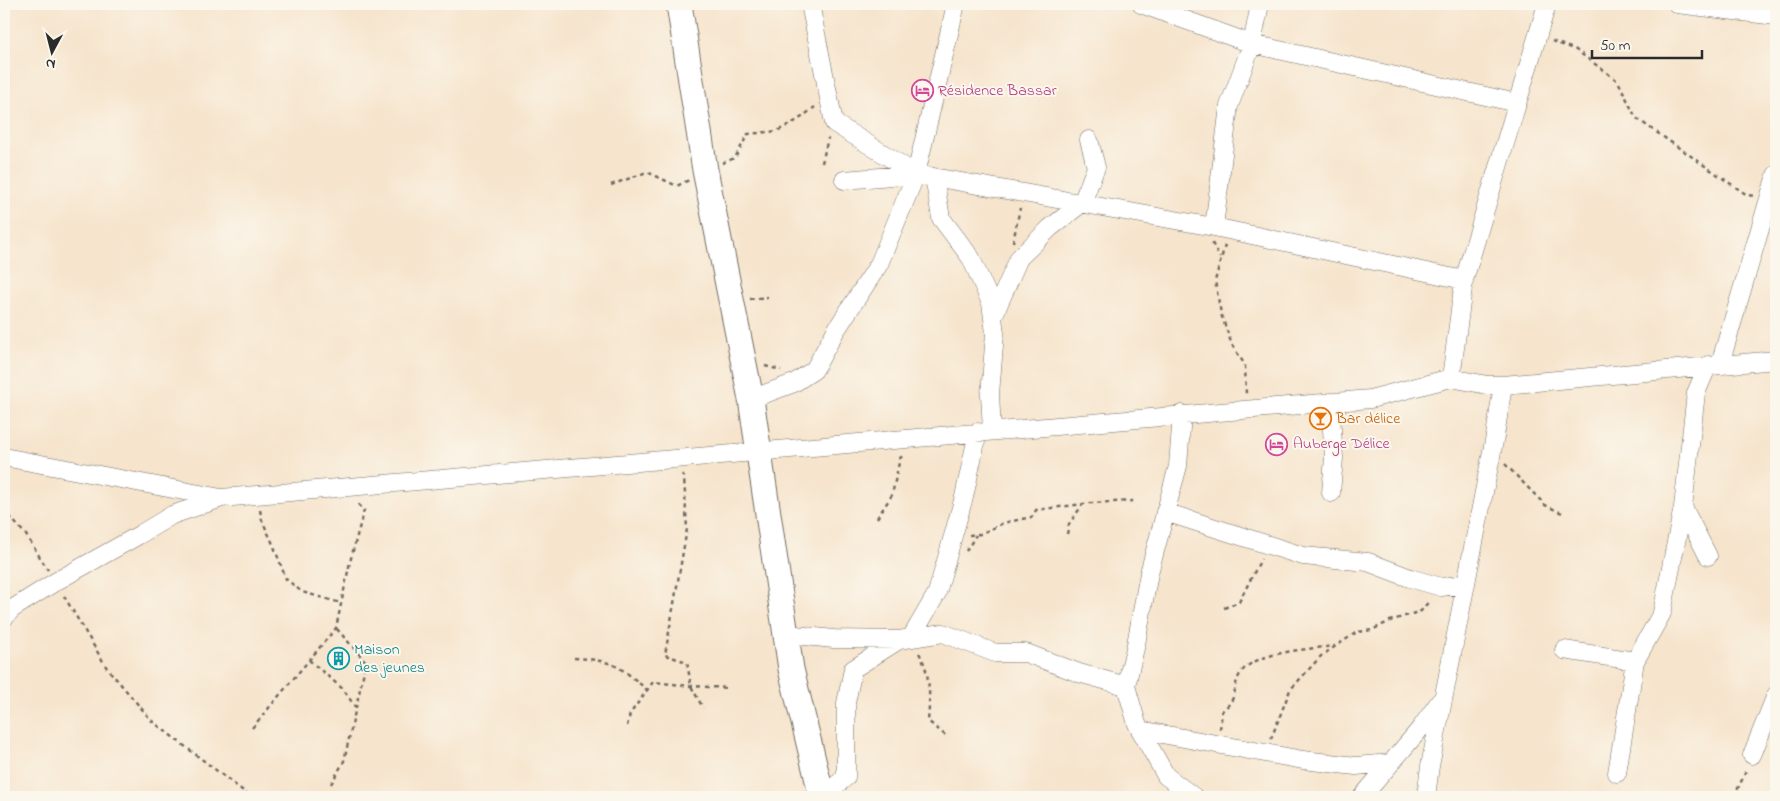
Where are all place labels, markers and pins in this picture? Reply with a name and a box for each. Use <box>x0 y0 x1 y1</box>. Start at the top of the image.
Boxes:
hotel icon: Résidence Bassar <box>910 79 934 103</box>
place label: Résidence Bassar <box>938 79 1057 103</box>
bar icon: Bar délice <box>1308 407 1332 431</box>
place label: Bar délice <box>1335 407 1401 431</box>
hotel icon: Auberge Délice <box>1265 432 1289 456</box>
place label: Auberge Délice <box>1293 432 1390 456</box>
place label: Maison des jeunes <box>354 638 425 680</box>
building icon: Maison des jeunes <box>326 647 350 671</box>

